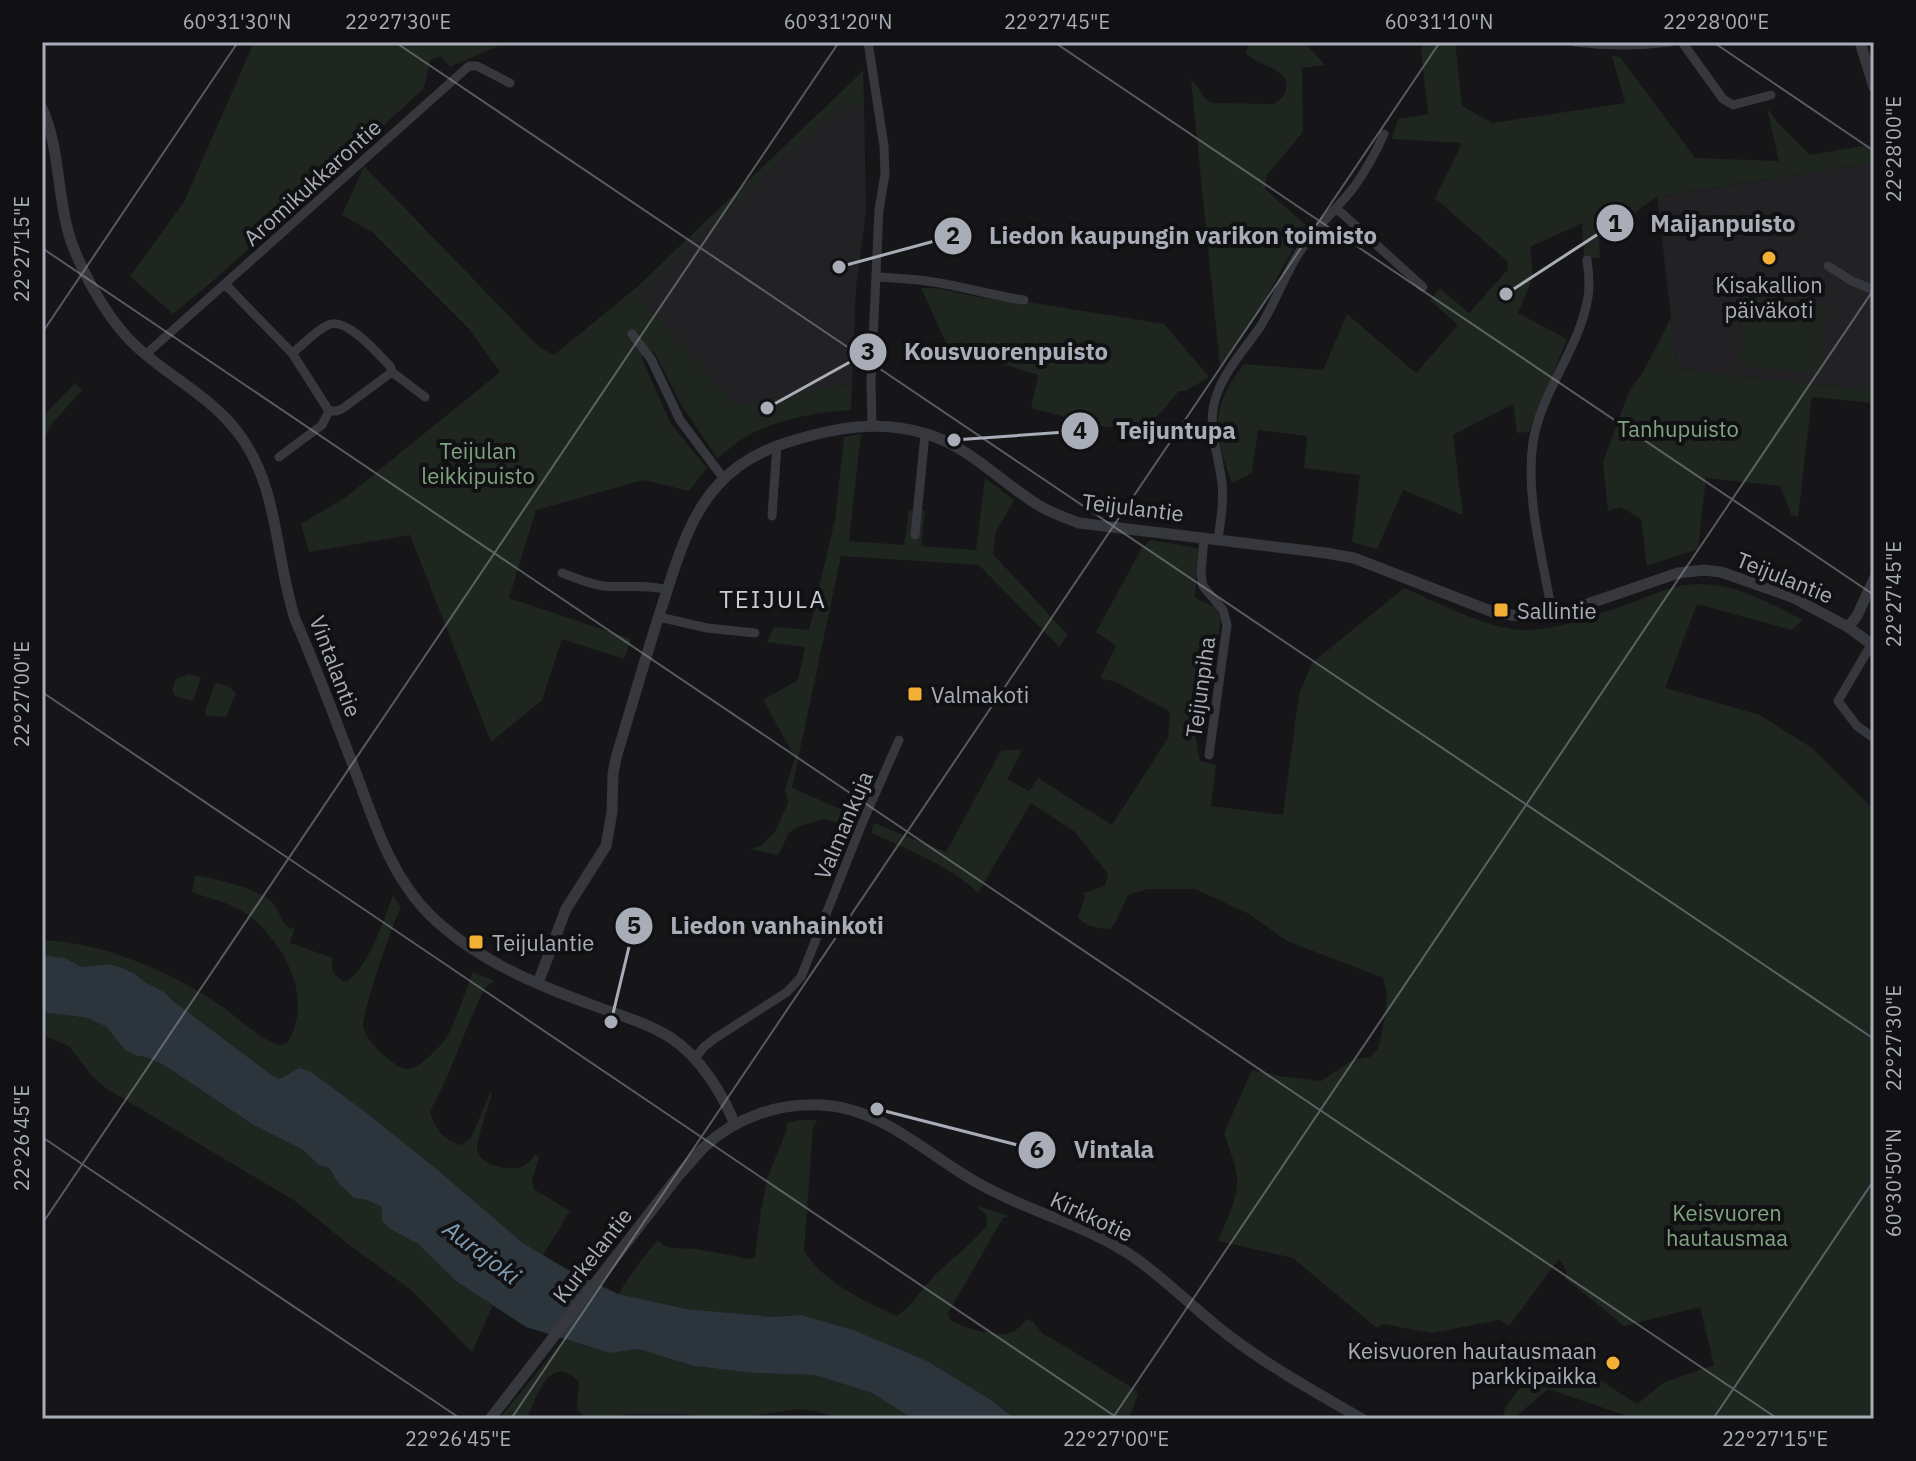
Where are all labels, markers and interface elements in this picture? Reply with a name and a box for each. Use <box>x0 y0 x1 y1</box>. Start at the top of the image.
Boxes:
text: 60°31'30"N <box>183 8 291 35</box>
text: 22°27'30"E <box>345 8 451 35</box>
text: 60°31'20"N <box>784 8 892 35</box>
text: 22°27'45"E <box>1004 8 1110 35</box>
text: 60°31'10"N <box>1385 8 1493 35</box>
text: 22°28'00"E <box>1663 8 1769 35</box>
text: 22°28'00"E <box>1880 96 1907 202</box>
street label: Aromikukkarontie <box>237 112 387 252</box>
text: 22°27'15"E <box>8 196 35 302</box>
callout: Maijanpuisto <box>1595 199 1812 247</box>
text: 1 <box>1608 207 1622 239</box>
text: Maijanpuisto <box>1650 207 1796 239</box>
callout: Liedon kaupungin varikon toimisto <box>933 212 1393 260</box>
text: 2 <box>946 219 960 251</box>
text: Liedon kaupungin varikon toimisto <box>989 219 1377 251</box>
marker: Kisakallion päiväkoti <box>1760 249 1778 267</box>
place label: Kisakallion päiväkoti <box>1715 270 1823 324</box>
callout: Kousvuorenpuisto <box>848 328 1125 376</box>
text: 3 <box>861 335 875 367</box>
text: Kousvuorenpuisto <box>904 335 1108 367</box>
callout: Teijuntupa <box>1060 407 1252 455</box>
text: 4 <box>1073 414 1087 446</box>
text: Teijuntupa <box>1116 414 1236 446</box>
park label: Tanhupuisto <box>1617 414 1739 443</box>
park label: Teijulan leikkipuisto <box>421 436 535 490</box>
street label: Teijulantie <box>1080 486 1186 528</box>
text: 22°27'45"E <box>1880 541 1907 647</box>
street label: Teijulantie <box>1732 544 1838 610</box>
district label: TEIJULA <box>719 583 827 615</box>
place label: Sallintie <box>1517 596 1597 625</box>
marker: Sallintie <box>1492 601 1510 619</box>
street label: Vintalantie <box>303 611 369 721</box>
street label: Teijunpiha <box>1179 634 1221 739</box>
text: 22°27'00"E <box>8 641 35 747</box>
place label: Valmakoti <box>931 680 1029 709</box>
marker: Valmakoti <box>906 685 924 703</box>
street label: Valmankuja <box>807 766 879 884</box>
callout: Liedon vanhainkoti <box>614 902 900 950</box>
text: 5 <box>627 909 641 941</box>
text: Liedon vanhainkoti <box>670 909 884 941</box>
place label: Teijulantie <box>492 928 594 957</box>
marker: Teijulantie <box>467 933 485 951</box>
text: 22°27'30"E <box>1880 985 1907 1091</box>
text: 22°26'45"E <box>8 1085 35 1191</box>
callout: Vintala <box>1017 1126 1170 1174</box>
text: 60°30'50"N <box>1880 1129 1907 1237</box>
text: 6 <box>1030 1133 1044 1165</box>
text: Vintala <box>1074 1133 1154 1165</box>
street label: Kirkkotie <box>1046 1184 1138 1248</box>
park label: Keisvuoren hautausmaa <box>1666 1198 1788 1252</box>
street label: Kurkelantie <box>546 1202 638 1308</box>
water label: Aurajoki <box>436 1212 528 1292</box>
place label: Keisvuoren hautausmaan parkkipaikka <box>1348 1336 1597 1390</box>
marker: Keisvuoren hautausmaan parkkipaikka <box>1604 1354 1622 1372</box>
text: 22°26'45"E <box>405 1425 511 1452</box>
text: 22°27'00"E <box>1063 1425 1169 1452</box>
text: 22°27'15"E <box>1722 1425 1828 1452</box>

